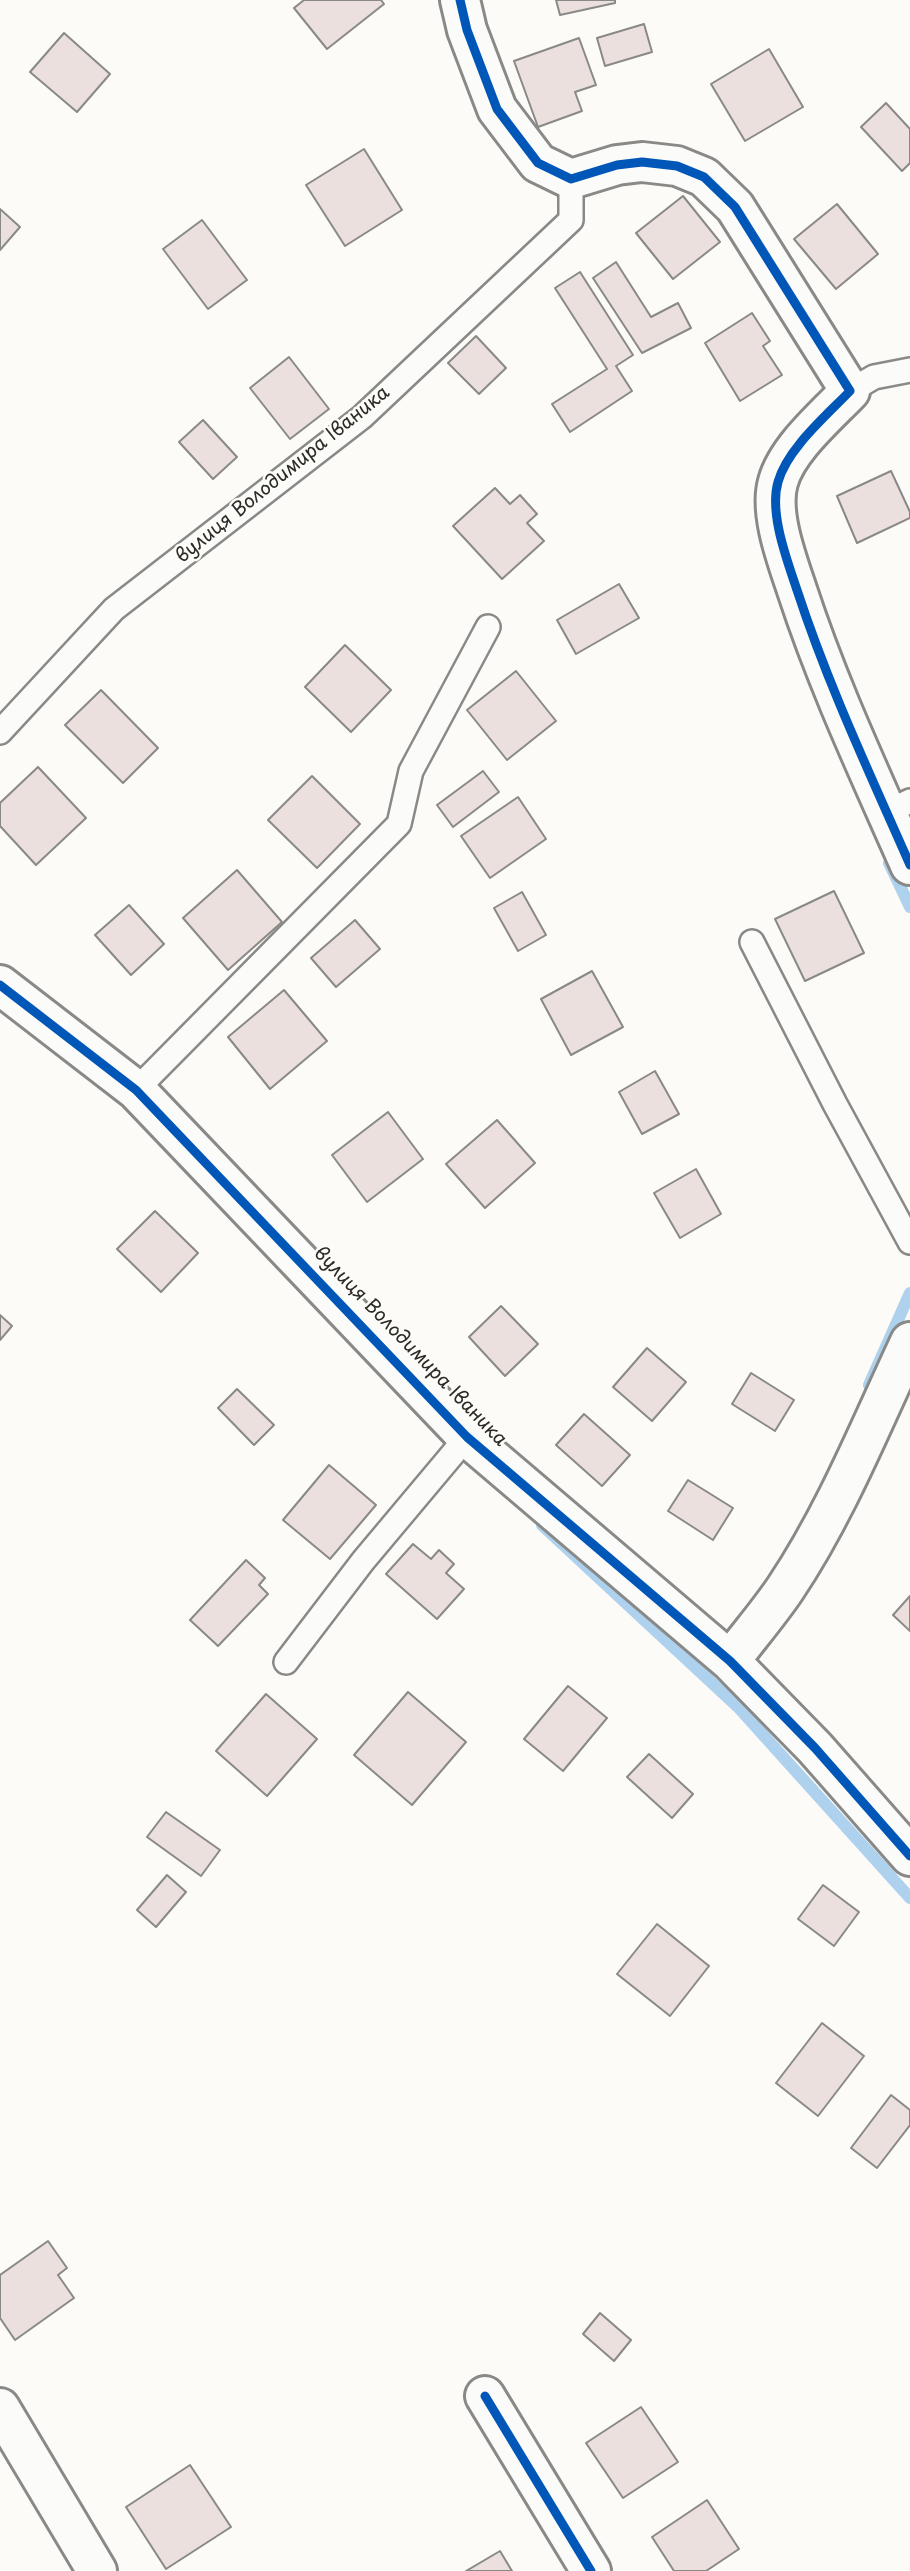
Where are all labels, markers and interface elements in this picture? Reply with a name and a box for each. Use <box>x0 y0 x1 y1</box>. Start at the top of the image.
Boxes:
street label: вулиця Володимира Іваника <box>171 382 395 568</box>
street label: вулиця Володимира Іваника <box>309 1242 511 1452</box>

